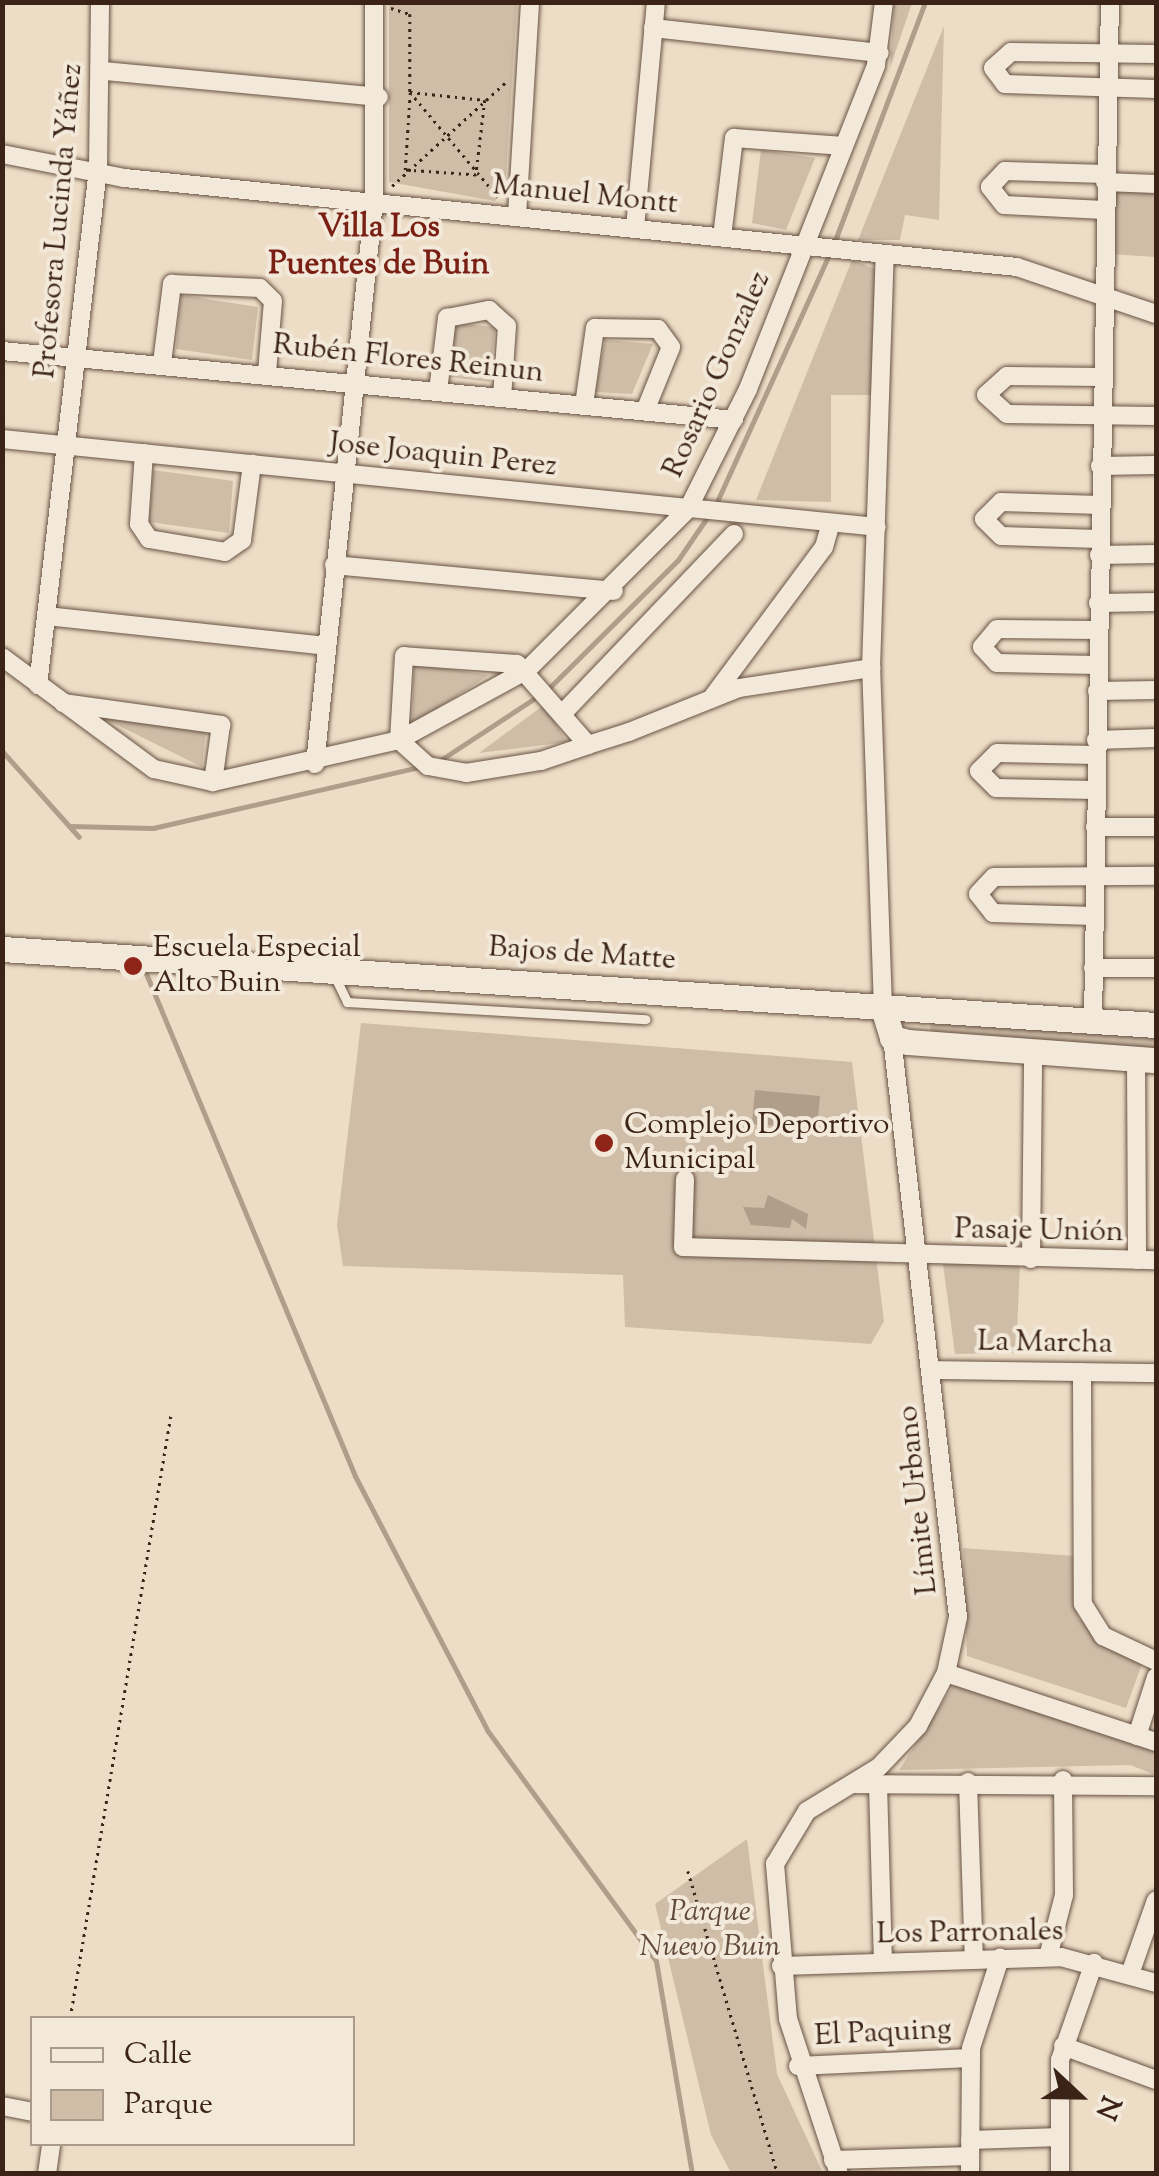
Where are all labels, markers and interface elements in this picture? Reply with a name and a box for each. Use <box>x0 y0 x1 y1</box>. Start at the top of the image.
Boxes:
street label: Profesora Lucinda Yáñez <box>28 62 92 380</box>
street label: Manuel Montt <box>491 168 679 224</box>
district label: Villa Los Puentes de Buin <box>269 210 489 285</box>
street label: Rosario Gonzalez <box>656 266 780 484</box>
street label: Rubén Flores Reinun <box>271 328 545 392</box>
street label: Jose Joaquin Perez <box>328 426 558 486</box>
street label: Bajos de Matte <box>487 930 677 980</box>
place label: Escuela Especial Alto Buin <box>153 931 361 1002</box>
marker: Escuela Especial Alto Buin <box>122 955 144 977</box>
place label: Complejo Deportivo Municipal <box>624 1108 889 1178</box>
marker: Complejo Deportivo Municipal <box>593 1132 615 1154</box>
street label: Pasaje Unión <box>954 1213 1124 1251</box>
street label: La Marcha <box>977 1325 1113 1363</box>
street label: Límite Urbano <box>891 1404 947 1596</box>
park label: Parque Nuevo Buin <box>640 1895 780 1966</box>
street label: Los Parronales <box>876 1914 1064 1954</box>
street label: El Paquing <box>814 2012 952 2056</box>
legend <box>30 2016 355 2146</box>
text: Calle <box>124 2034 192 2077</box>
north arrow <box>1029 2046 1129 2146</box>
text: Parque <box>124 2084 213 2127</box>
text: N <box>1084 2089 1130 2125</box>

